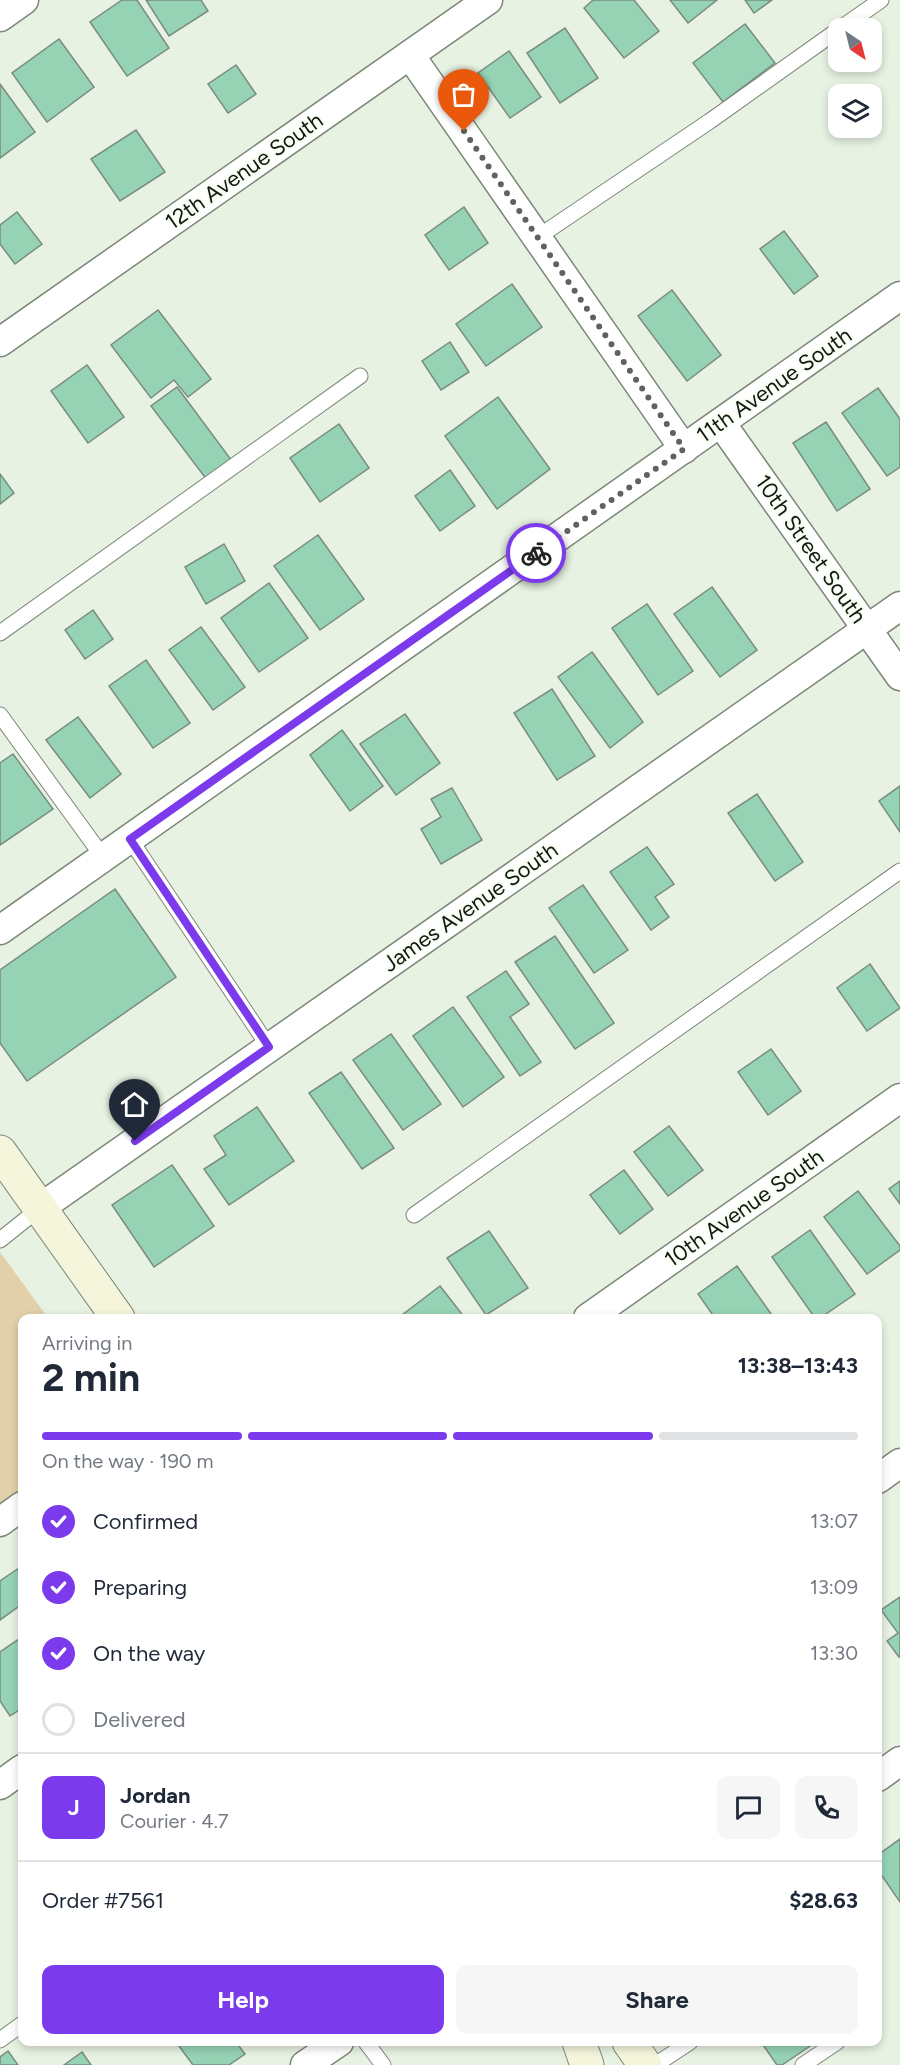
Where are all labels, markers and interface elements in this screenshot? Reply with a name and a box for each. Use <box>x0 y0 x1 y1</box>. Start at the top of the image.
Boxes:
north arrow <box>828 18 882 72</box>
map controls <box>828 18 882 138</box>
pin <box>438 69 489 131</box>
icon: bag <box>447 78 480 111</box>
button: layers <box>828 84 882 138</box>
street label: 12th Avenue South <box>160 106 328 236</box>
street label: 11th Avenue South <box>691 321 857 449</box>
street label: 10th Street South <box>750 469 872 629</box>
courier <box>506 523 566 583</box>
icon: bike <box>520 537 553 570</box>
street label: James Avenue South <box>377 836 563 978</box>
pin <box>109 1079 160 1141</box>
icon: home <box>118 1088 151 1121</box>
street label: 10th Avenue South <box>659 1143 829 1273</box>
text: Arriving in <box>42 1331 132 1355</box>
text: 13:38–13:43 <box>738 1352 858 1379</box>
text: 2 min <box>42 1354 140 1401</box>
text: On the way · 190 m <box>42 1449 214 1473</box>
icon: check <box>42 1505 75 1538</box>
text: Confirmed <box>93 1508 198 1535</box>
text: 13:07 <box>810 1509 858 1533</box>
icon: check <box>42 1571 75 1604</box>
text: Preparing <box>93 1574 187 1601</box>
text: 13:09 <box>810 1575 858 1599</box>
icon: check <box>42 1637 75 1670</box>
text: On the way <box>93 1640 205 1667</box>
text: 13:30 <box>810 1641 858 1665</box>
text: Delivered <box>93 1706 186 1733</box>
button: chat <box>717 1776 780 1839</box>
button: phone <box>795 1776 858 1839</box>
text: Jordan <box>120 1782 191 1809</box>
text: J <box>67 1794 80 1821</box>
text: Courier · 4.7 <box>120 1809 229 1833</box>
text: Order #7561 <box>42 1887 164 1914</box>
text: $28.63 <box>789 1887 858 1914</box>
button: Help <box>42 1965 444 2034</box>
button: Share <box>456 1965 858 2034</box>

